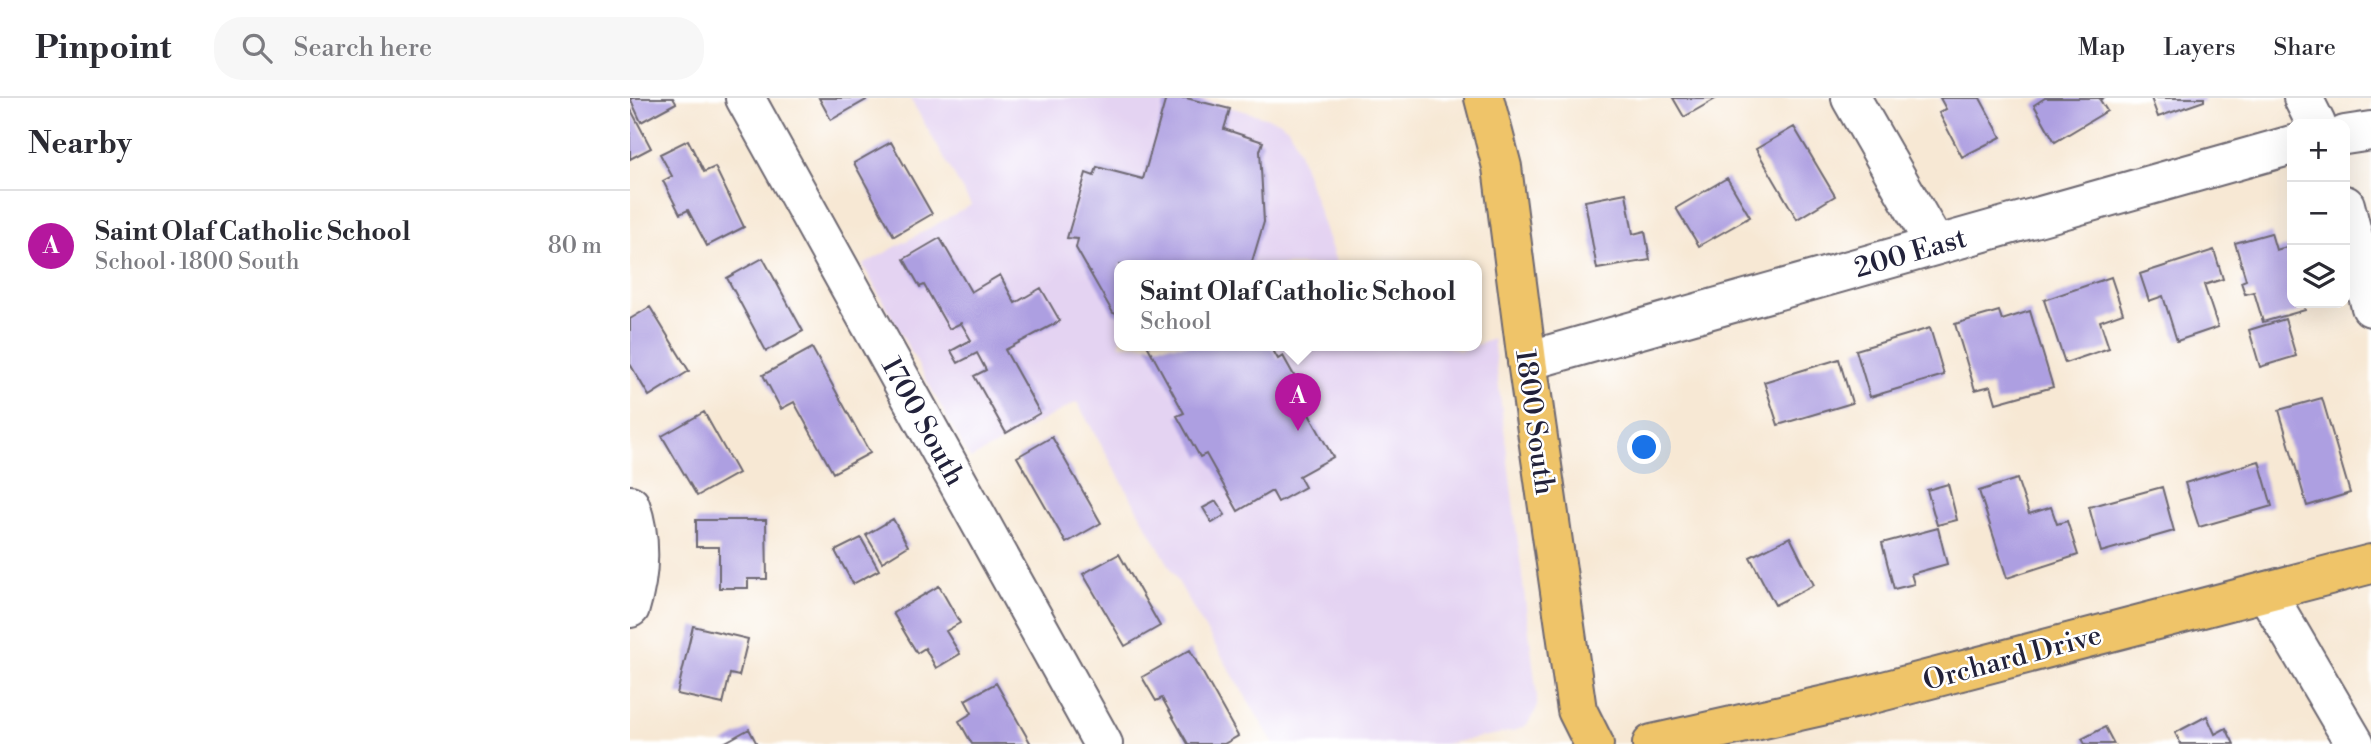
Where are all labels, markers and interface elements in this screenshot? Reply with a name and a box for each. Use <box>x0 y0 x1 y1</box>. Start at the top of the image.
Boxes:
search box <box>214 17 704 80</box>
text: Pinpoint <box>35 28 172 69</box>
icon: search <box>238 29 276 67</box>
text: Search here <box>294 32 432 64</box>
text: Map <box>2078 33 2125 63</box>
text: Layers <box>2163 33 2235 63</box>
text: Share <box>2273 33 2336 63</box>
map controls <box>2287 119 2350 308</box>
button: + <box>2287 119 2350 182</box>
text: Nearby <box>28 125 132 163</box>
button: − <box>2287 182 2350 245</box>
text: Saint Olaf Catholic School <box>95 216 410 248</box>
street label: 200 East <box>1850 221 1970 286</box>
text: A <box>43 232 59 260</box>
text: 80 m <box>548 232 602 260</box>
button: layers <box>2287 245 2350 308</box>
text: School · 1800 South <box>95 248 299 276</box>
popup <box>1114 260 1482 351</box>
text: Saint Olaf Catholic School <box>1140 276 1456 308</box>
text: School <box>1140 308 1211 336</box>
street label: 1800 South <box>1507 347 1562 497</box>
street label: 1700 South <box>873 351 972 492</box>
pin: A <box>1275 373 1321 431</box>
your location <box>1627 430 1661 464</box>
street label: Orchard Drive <box>1919 618 2105 699</box>

